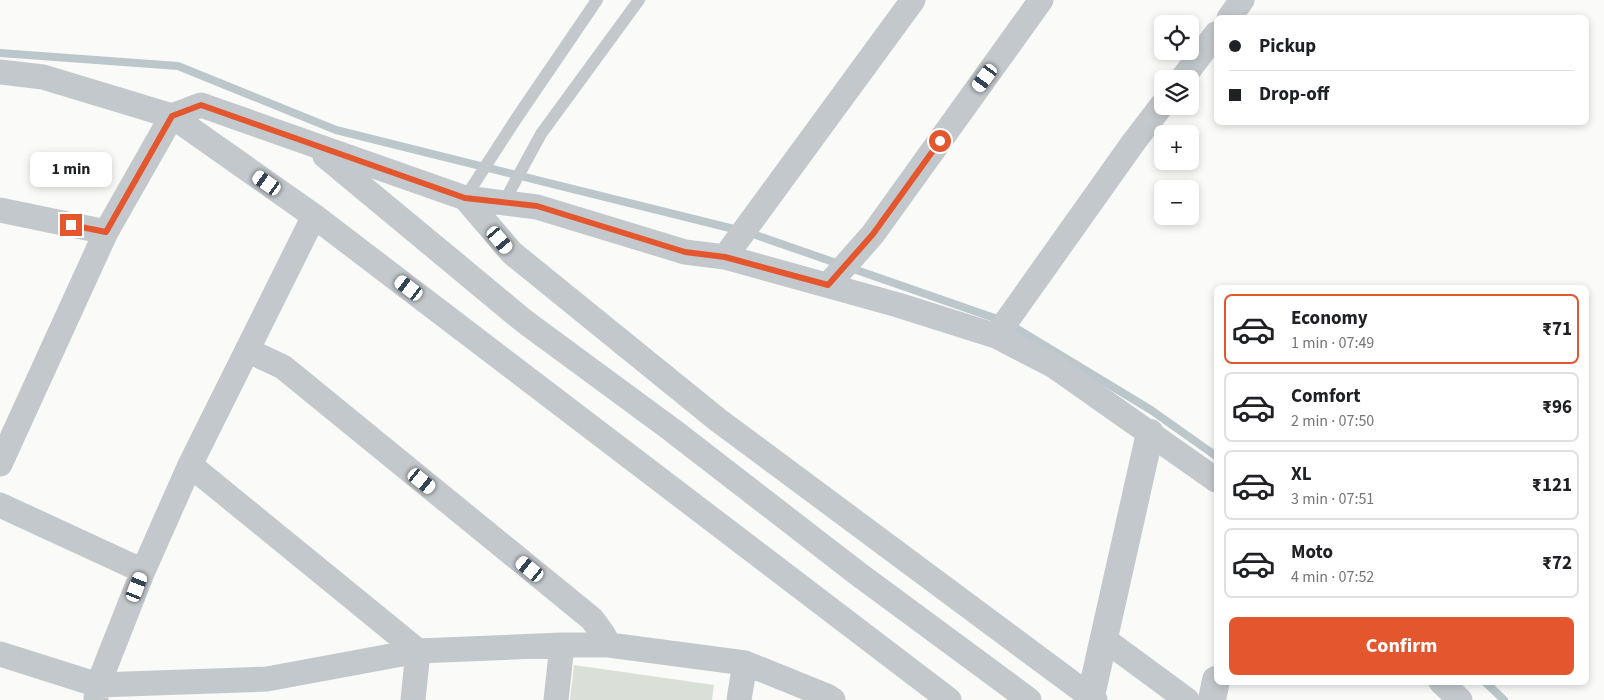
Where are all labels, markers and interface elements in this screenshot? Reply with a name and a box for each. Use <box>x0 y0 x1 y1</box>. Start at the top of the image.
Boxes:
map controls <box>1154 15 1199 225</box>
button: locate <box>1154 15 1199 60</box>
text: Pickup <box>1259 33 1316 60</box>
car <box>970 61 999 95</box>
button: layers <box>1154 70 1199 115</box>
text: Drop-off <box>1259 81 1329 108</box>
button: + <box>1154 125 1199 170</box>
route start <box>929 130 951 152</box>
callout: 1 min <box>30 152 112 188</box>
text: 1 min <box>52 158 90 180</box>
car <box>250 168 283 198</box>
button: − <box>1154 180 1199 225</box>
route end <box>60 214 82 236</box>
car <box>484 224 515 256</box>
car <box>392 273 425 303</box>
text: Economy <box>1291 305 1368 332</box>
icon: car <box>1231 307 1276 352</box>
text: ₹71 <box>1542 316 1572 343</box>
text: 1 min · 07:49 <box>1291 332 1374 354</box>
text: Comfort <box>1291 383 1361 410</box>
icon: car <box>1231 385 1276 430</box>
text: ₹96 <box>1542 394 1572 421</box>
text: 2 min · 07:50 <box>1291 410 1374 432</box>
text: XL <box>1291 461 1312 488</box>
icon: car <box>1231 463 1276 508</box>
car <box>405 466 438 496</box>
text: ₹121 <box>1532 472 1572 499</box>
text: 3 min · 07:51 <box>1291 488 1374 510</box>
text: Moto <box>1291 539 1333 566</box>
icon: car <box>1231 541 1276 586</box>
text: ₹72 <box>1542 550 1572 577</box>
car <box>513 554 546 584</box>
text: 4 min · 07:52 <box>1291 566 1374 588</box>
car <box>124 570 149 604</box>
button: Confirm <box>1229 617 1574 675</box>

